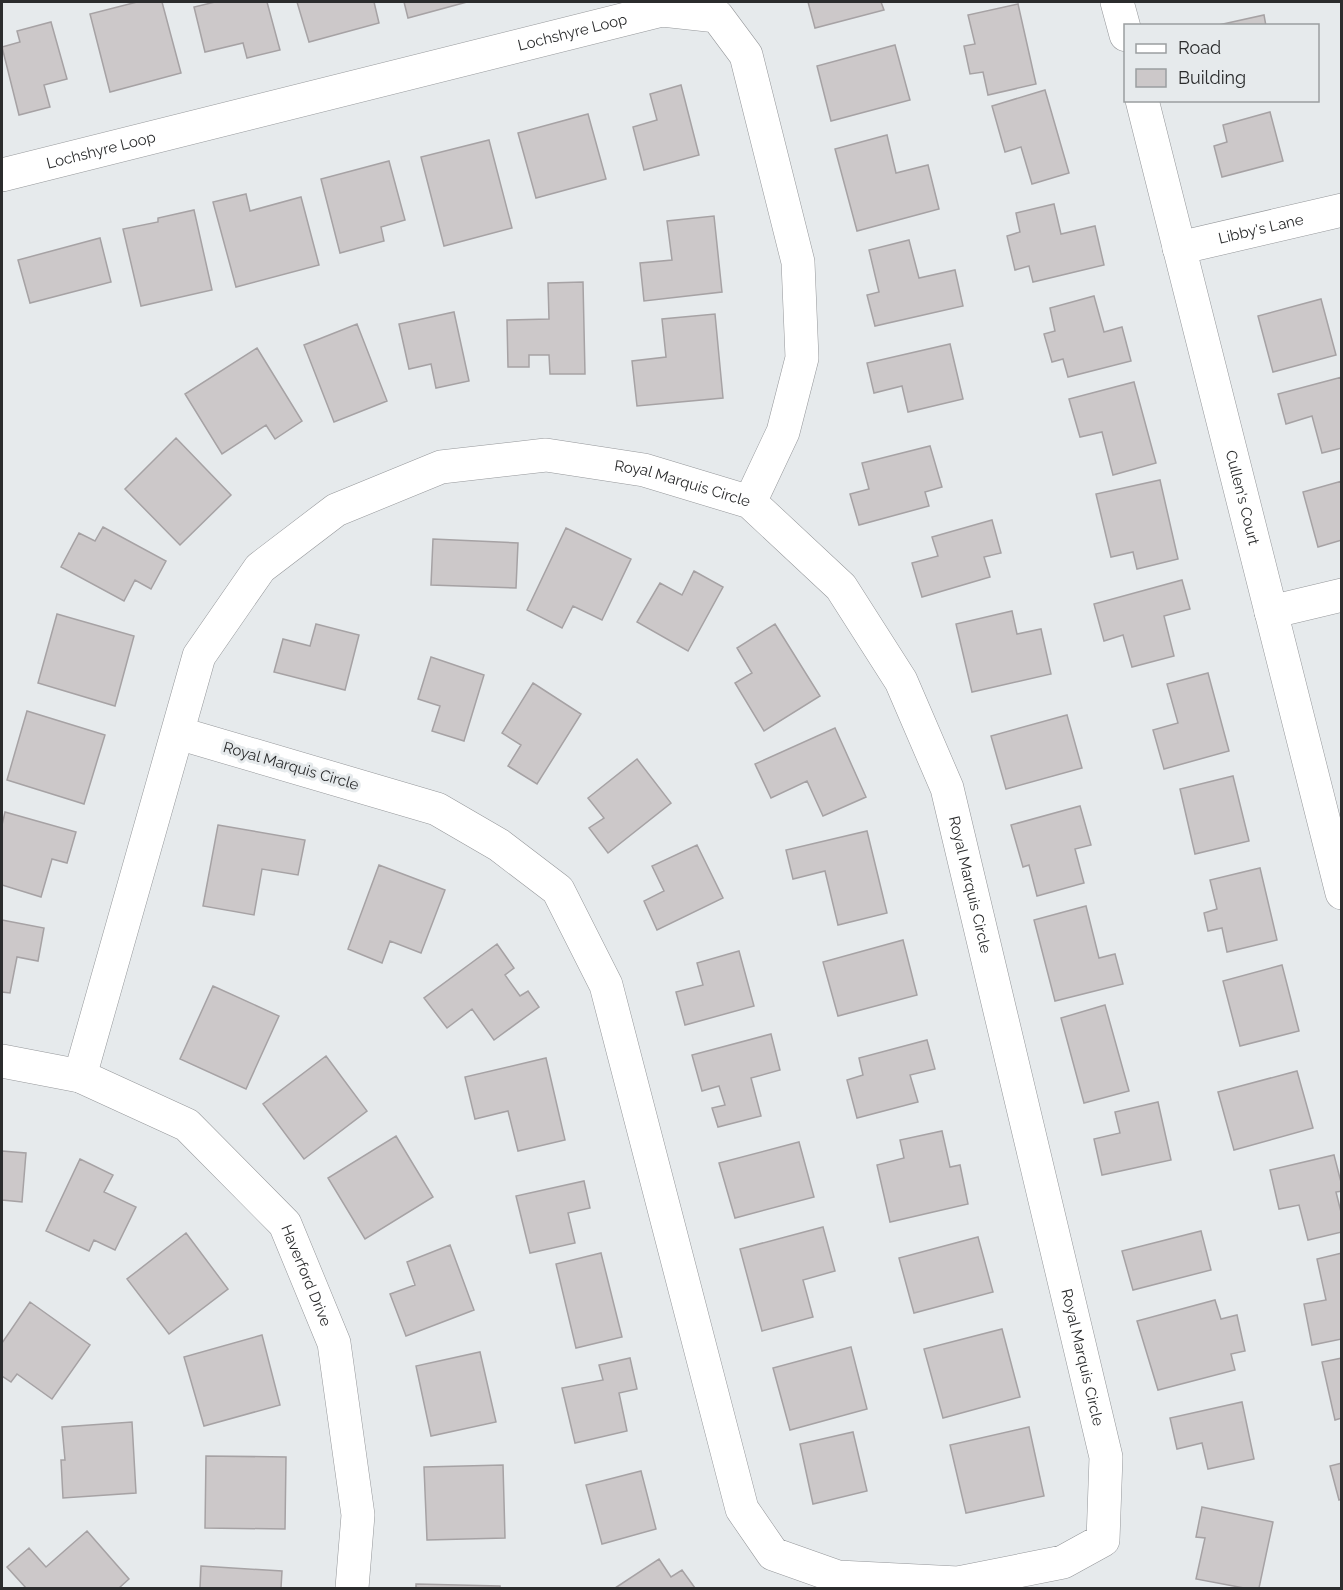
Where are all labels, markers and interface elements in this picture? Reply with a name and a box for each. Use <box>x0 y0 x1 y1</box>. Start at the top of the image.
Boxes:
street label: Lochshyre Loop <box>516 10 629 55</box>
legend <box>1124 24 1319 102</box>
text: Road <box>1178 37 1221 58</box>
text: Building <box>1178 67 1246 88</box>
street label: Lochshyre Loop <box>44 128 157 173</box>
street label: Libby's Lane <box>1216 210 1305 248</box>
street label: Cullen's Court <box>1222 448 1263 547</box>
street label: Royal Marquis Circle <box>613 457 753 511</box>
street label: Royal Marquis Circle <box>221 738 361 794</box>
street label: Royal Marquis Circle <box>945 814 995 955</box>
street label: Haverford Drive <box>277 1222 335 1329</box>
street label: Royal Marquis Circle <box>1057 1287 1107 1428</box>

